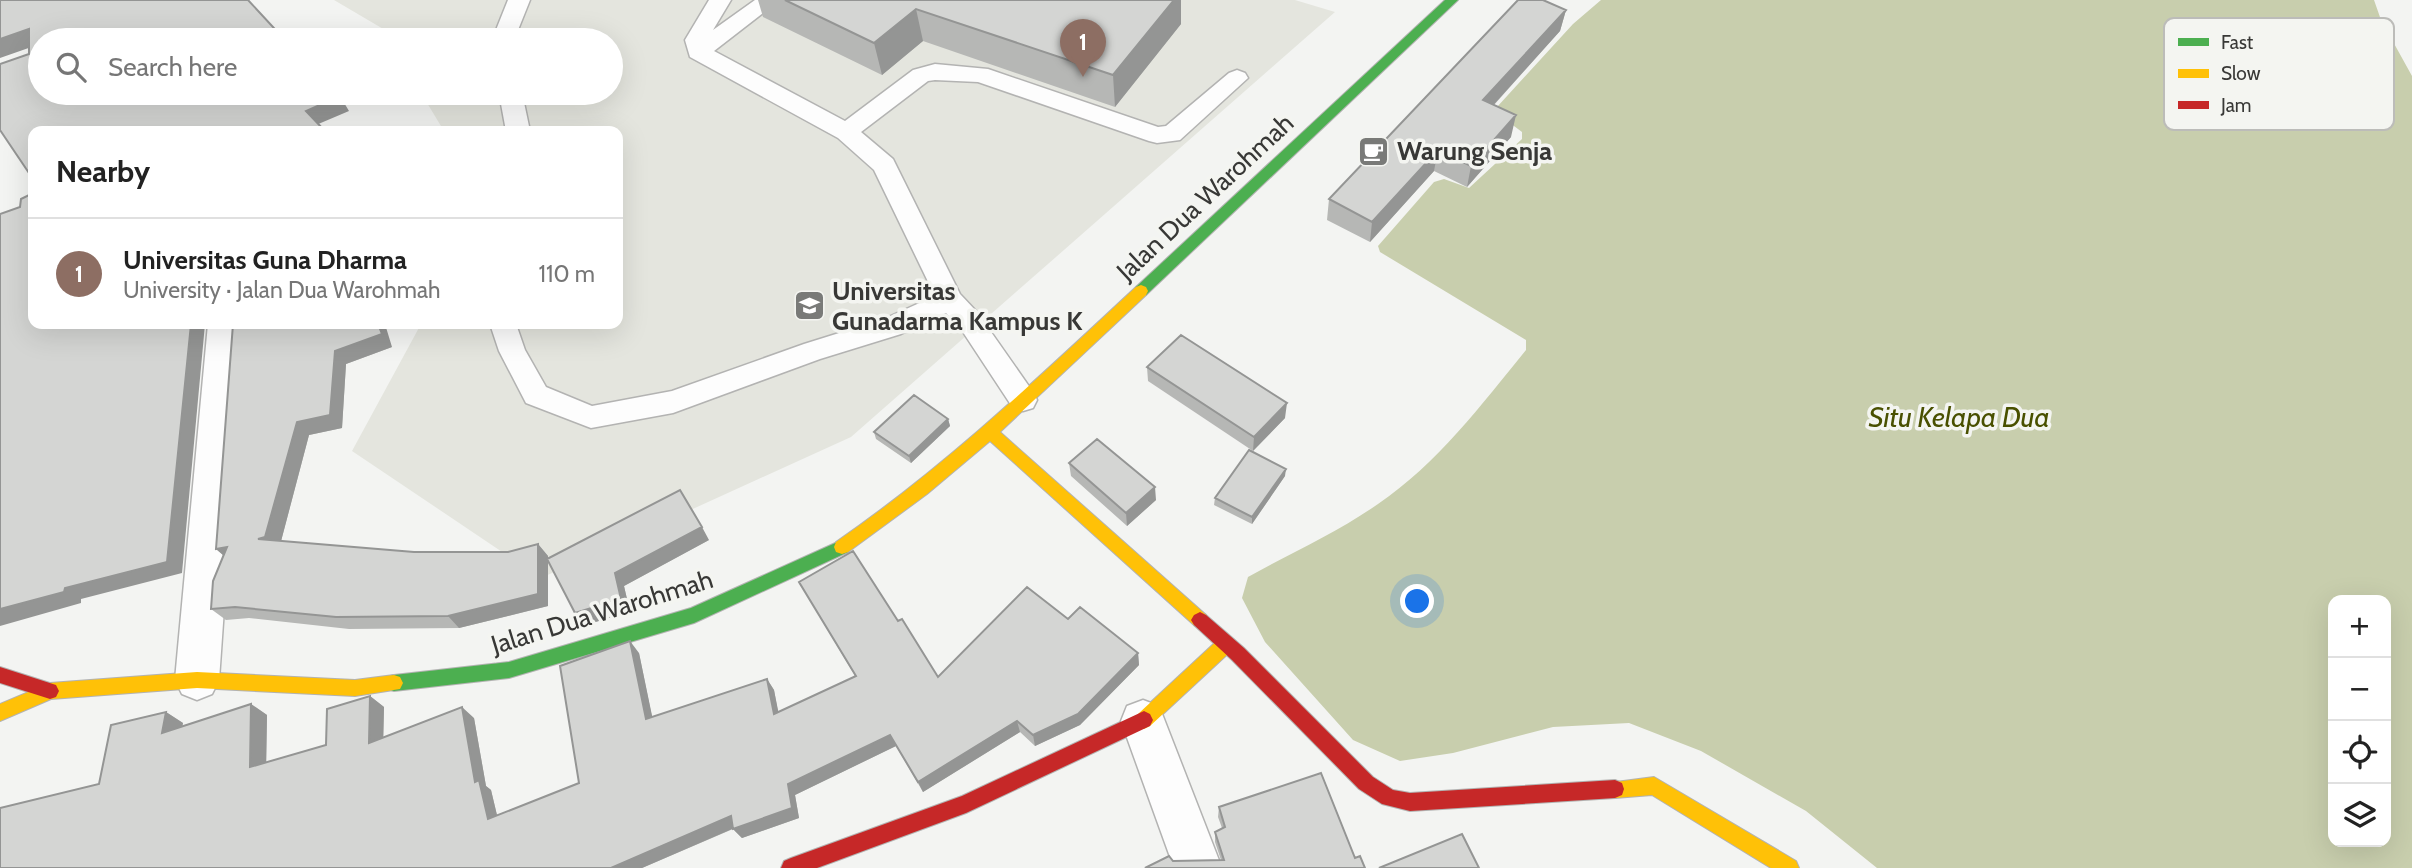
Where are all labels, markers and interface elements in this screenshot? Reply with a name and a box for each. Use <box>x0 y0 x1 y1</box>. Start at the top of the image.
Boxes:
legend <box>2164 18 2394 130</box>
pin: 1 <box>1060 19 1106 77</box>
search box <box>28 28 623 105</box>
text: Fast <box>2221 31 2254 54</box>
icon: search <box>52 48 90 86</box>
text: Search here <box>108 51 237 83</box>
text: Slow <box>2221 62 2261 85</box>
text: Jam <box>2220 94 2251 117</box>
street label: Jalan Dua Warohmah <box>1109 107 1300 288</box>
cafe icon: Warung Senja <box>1357 134 1391 168</box>
place label: Warung Senja <box>1397 135 1552 167</box>
text: Nearby <box>56 153 150 190</box>
text: Universitas Guna Dharma <box>123 244 407 276</box>
text: 1 <box>75 260 83 288</box>
text: 110 m <box>539 260 595 288</box>
place label: Universitas Gunadarma Kampus K <box>832 275 1083 337</box>
text: University · Jalan Dua Warohmah <box>123 276 440 304</box>
school or university icon: Universitas Gunadarma Kampus K <box>792 289 826 323</box>
water label: Situ Kelapa Dua <box>1868 400 2050 434</box>
street label: Jalan Dua Warohmah <box>486 563 717 661</box>
your location <box>1400 584 1434 618</box>
map controls <box>2328 595 2391 847</box>
button: + <box>2328 595 2391 658</box>
button: − <box>2328 658 2391 721</box>
button: locate <box>2328 721 2391 784</box>
button: layers <box>2328 784 2391 847</box>

